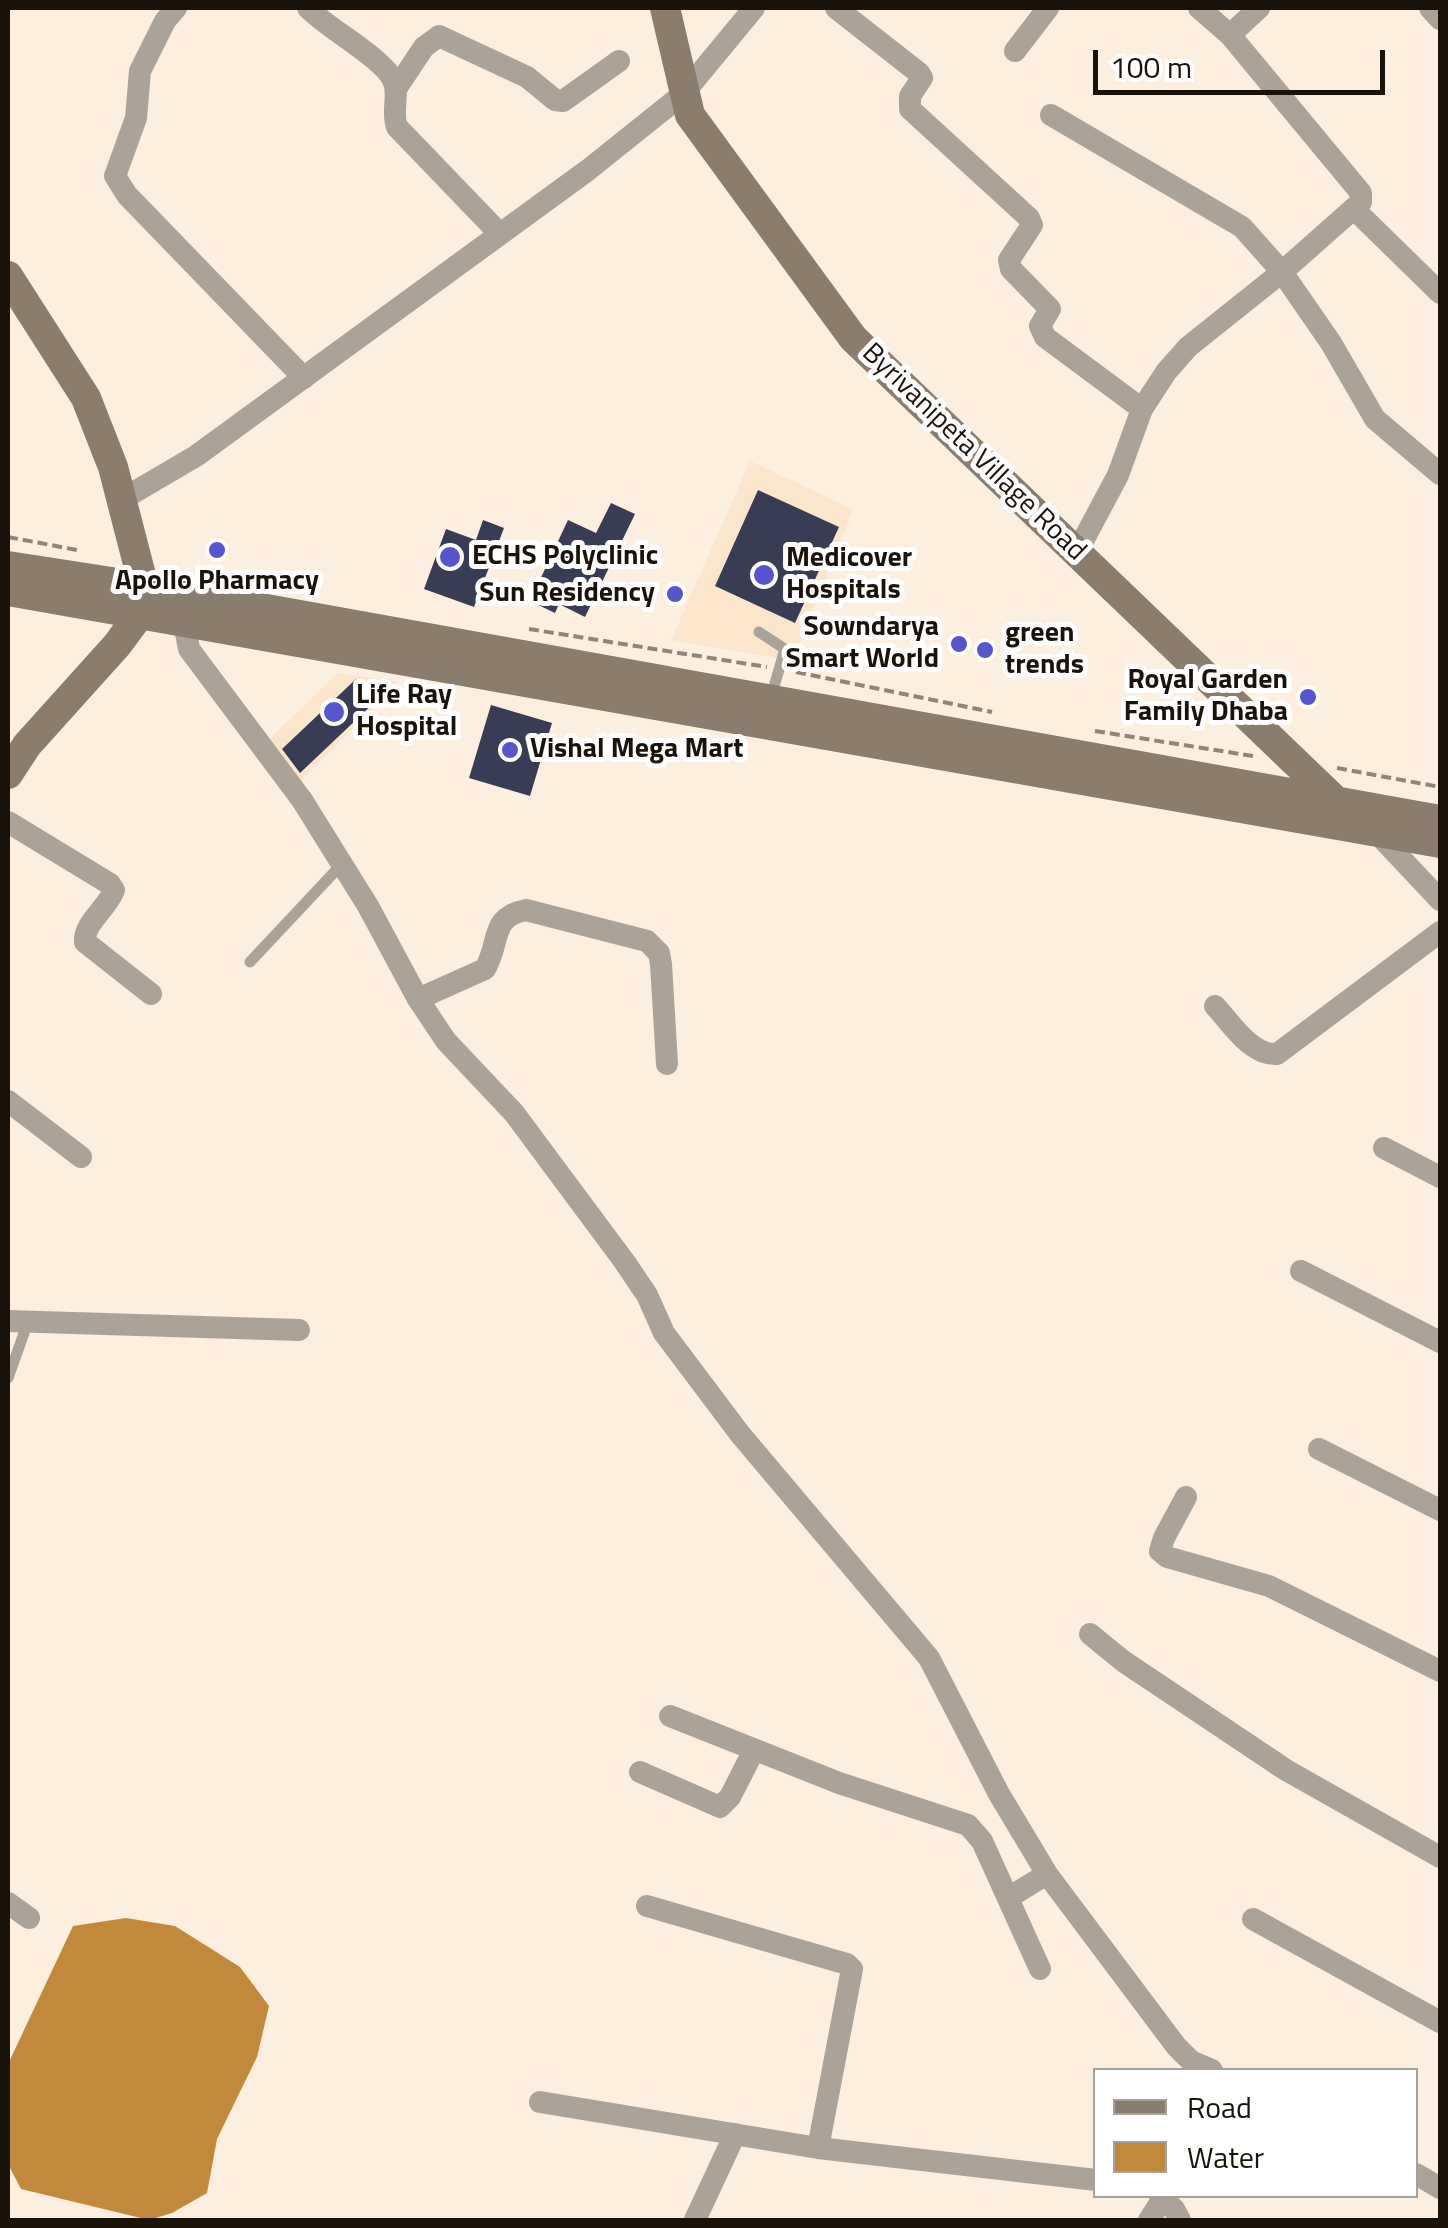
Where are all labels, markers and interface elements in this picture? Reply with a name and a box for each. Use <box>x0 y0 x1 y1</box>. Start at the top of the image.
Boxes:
scale bar <box>1098 30 1390 92</box>
text: 100 m <box>1110 44 1192 90</box>
street label: Byrivanipeta Village Road <box>854 337 1092 569</box>
marker: Apollo Pharmacy <box>206 539 228 561</box>
place label: ECHS Polyclinic <box>472 540 658 574</box>
place label: Medicover Hospitals <box>786 542 912 608</box>
marker: ECHS Polyclinic <box>437 544 463 570</box>
marker: Medicover Hospitals <box>751 562 777 588</box>
place label: Apollo Pharmacy <box>115 565 319 599</box>
place label: Sun Residency <box>479 577 655 611</box>
marker: Sun Residency <box>664 583 686 605</box>
place label: Sowndarya Smart World <box>785 611 939 677</box>
place label: green trends <box>1005 617 1084 683</box>
marker: Sowndarya Smart World <box>948 633 970 655</box>
marker: green trends <box>974 639 996 661</box>
place label: Royal Garden Family Dhaba <box>1124 664 1288 730</box>
place label: Life Ray Hospital <box>356 679 457 745</box>
marker: Royal Garden Family Dhaba <box>1297 686 1319 708</box>
marker: Life Ray Hospital <box>321 699 347 725</box>
place label: Vishal Mega Mart <box>530 733 743 767</box>
marker: Vishal Mega Mart <box>499 739 521 761</box>
legend <box>1093 2068 1418 2198</box>
text: Road <box>1187 2084 1252 2130</box>
text: Water <box>1187 2134 1264 2180</box>

